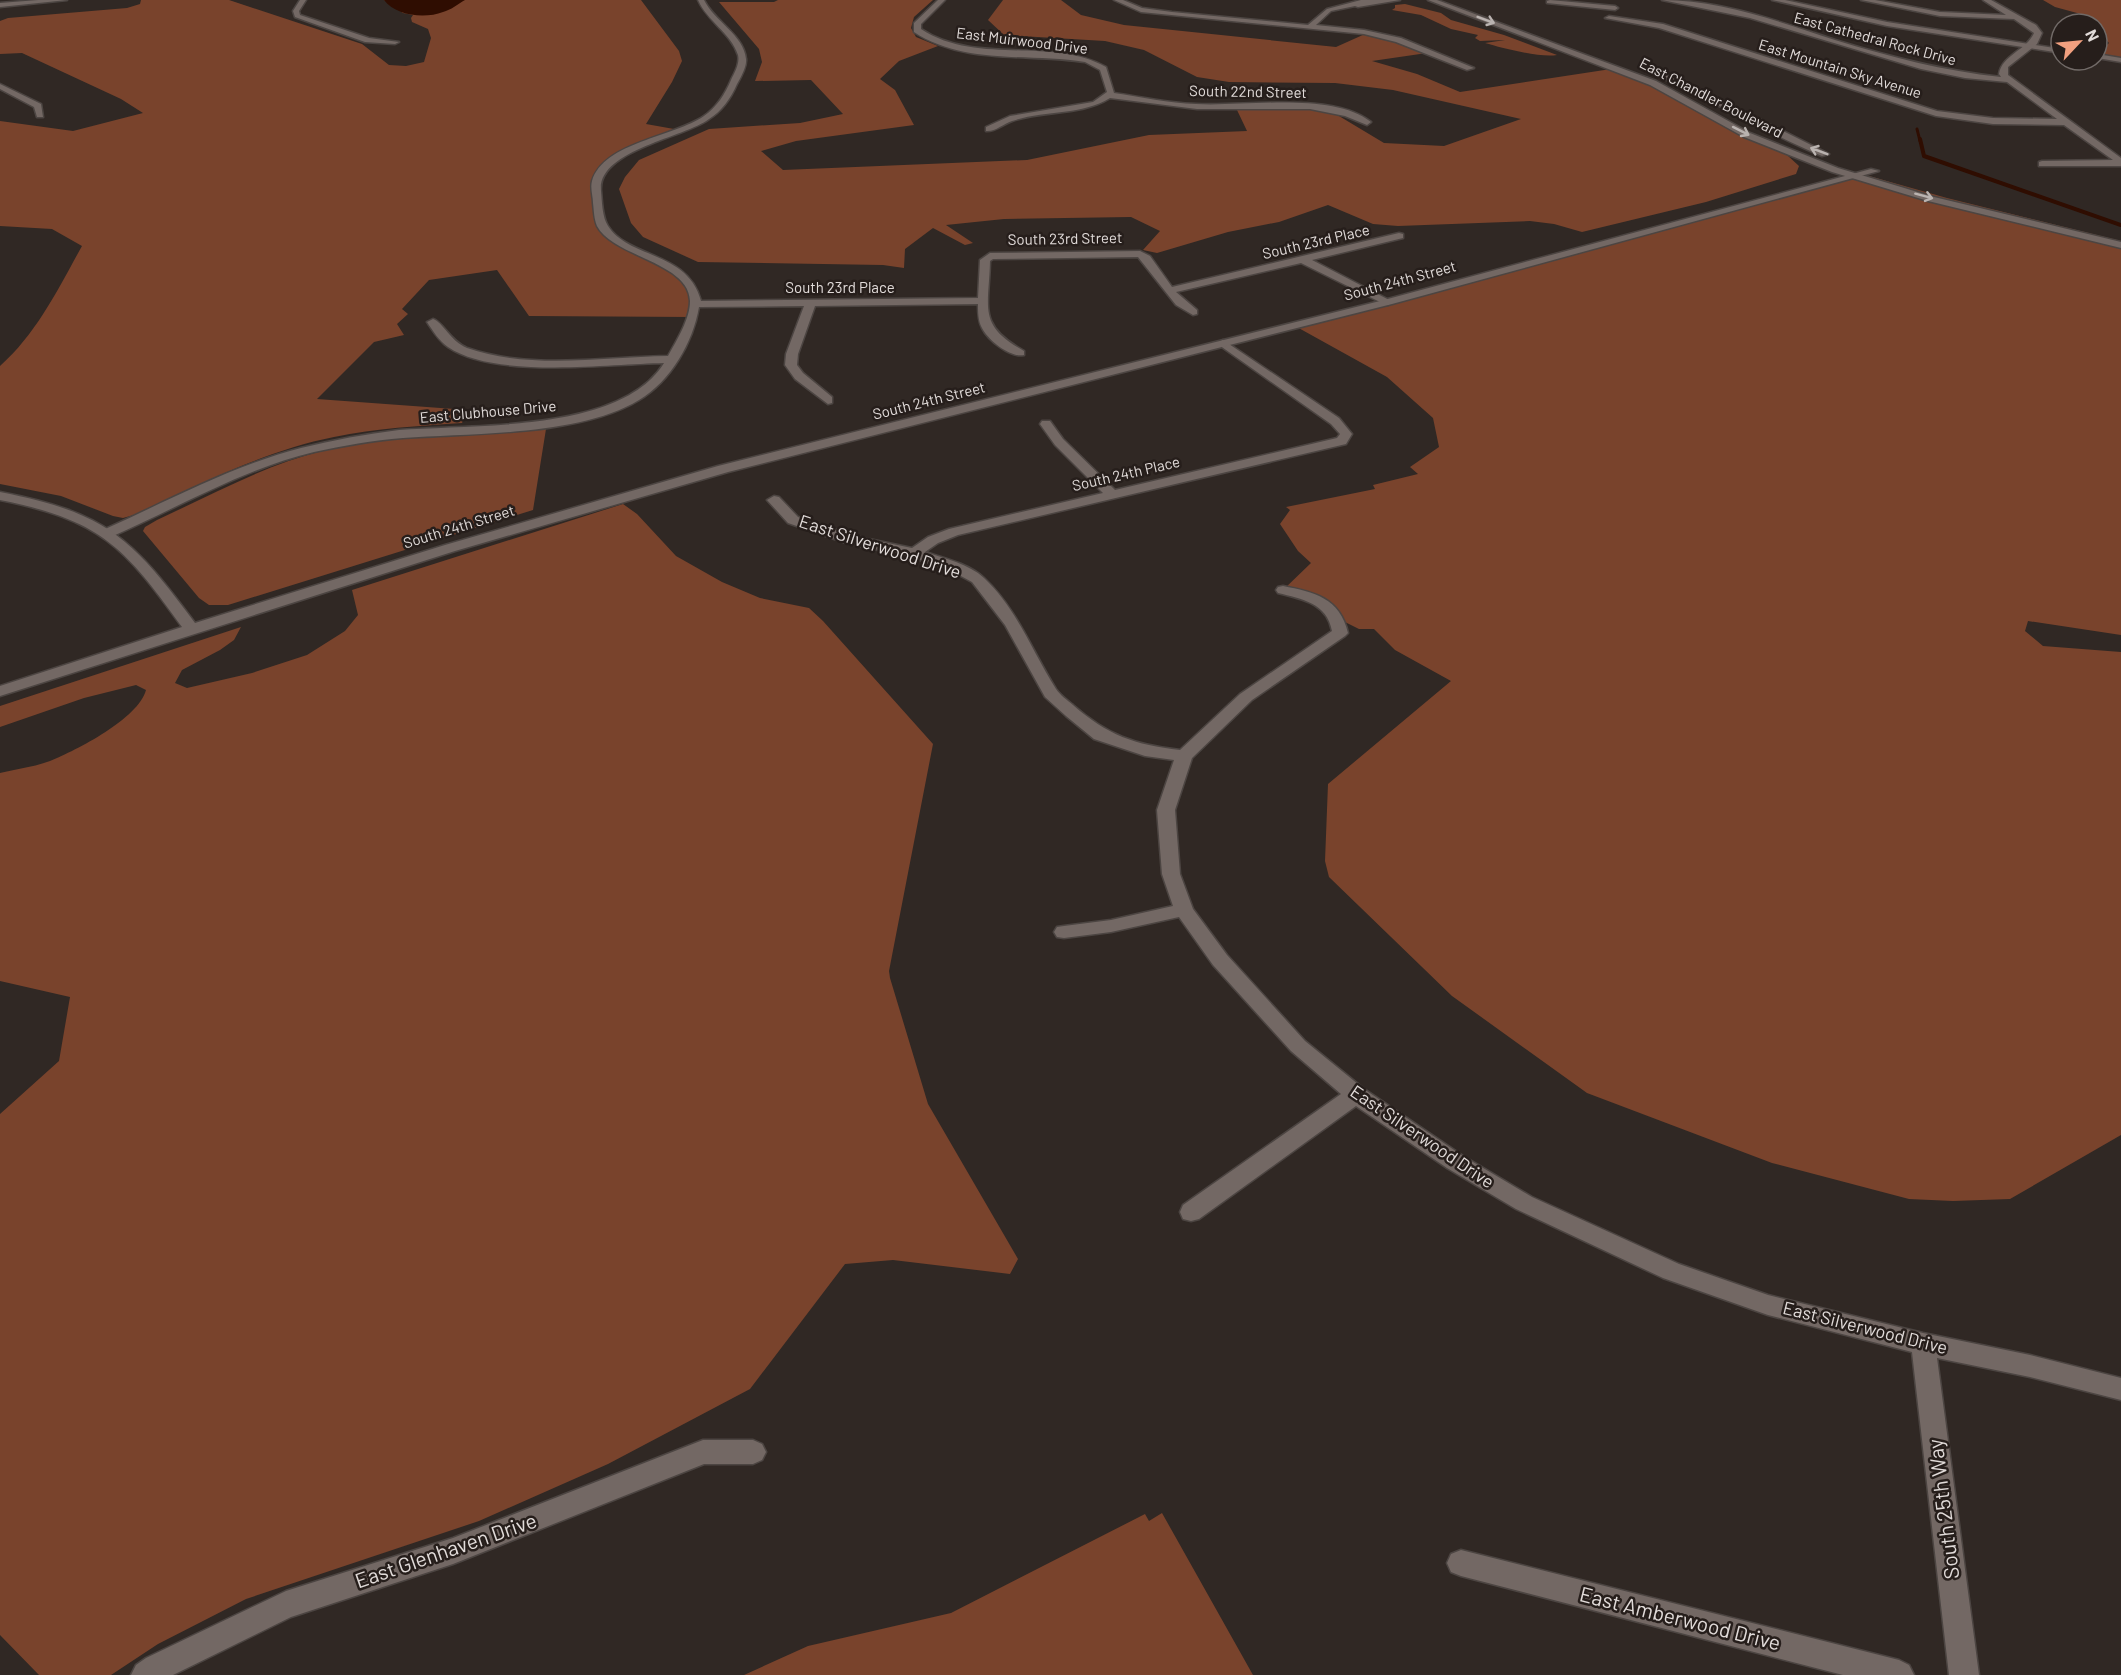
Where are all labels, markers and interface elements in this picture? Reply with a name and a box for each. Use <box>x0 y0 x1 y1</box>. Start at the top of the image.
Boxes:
street label: East Cathedral Rock Drive <box>1792 8 1958 68</box>
north arrow <box>2049 12 2109 72</box>
one-way arrow <box>1476 15 1495 26</box>
street label: East Muirwood Drive <box>955 23 1089 57</box>
text: N <box>2082 26 2104 44</box>
street label: East Mountain Sky Avenue <box>1757 35 1924 101</box>
street label: East Chandler Boulevard <box>1637 53 1786 141</box>
street label: South 22nd Street <box>1189 81 1307 101</box>
one-way arrow <box>1731 126 1749 138</box>
one-way arrow <box>1810 145 1829 156</box>
one-way arrow <box>1914 191 1933 203</box>
street label: South 23rd Place <box>1260 220 1371 262</box>
street label: South 23rd Street <box>1007 228 1122 248</box>
street label: South 24th Street <box>1342 256 1458 304</box>
street label: South 23rd Place <box>785 278 895 296</box>
street label: South 24th Street <box>871 377 987 423</box>
street label: East Clubhouse Drive <box>419 396 557 426</box>
street label: South 24th Place <box>1070 452 1181 494</box>
street label: South 24th Street <box>401 501 516 552</box>
street label: East Silverwood Drive <box>797 509 964 583</box>
street label: East Silverwood Drive <box>1346 1080 1499 1192</box>
street label: East Silverwood Drive <box>1781 1296 1950 1358</box>
street label: South 25th Way <box>1921 1437 1964 1581</box>
street label: East Glenhaven Drive <box>351 1507 540 1592</box>
street label: East Amberwood Drive <box>1577 1580 1783 1655</box>

